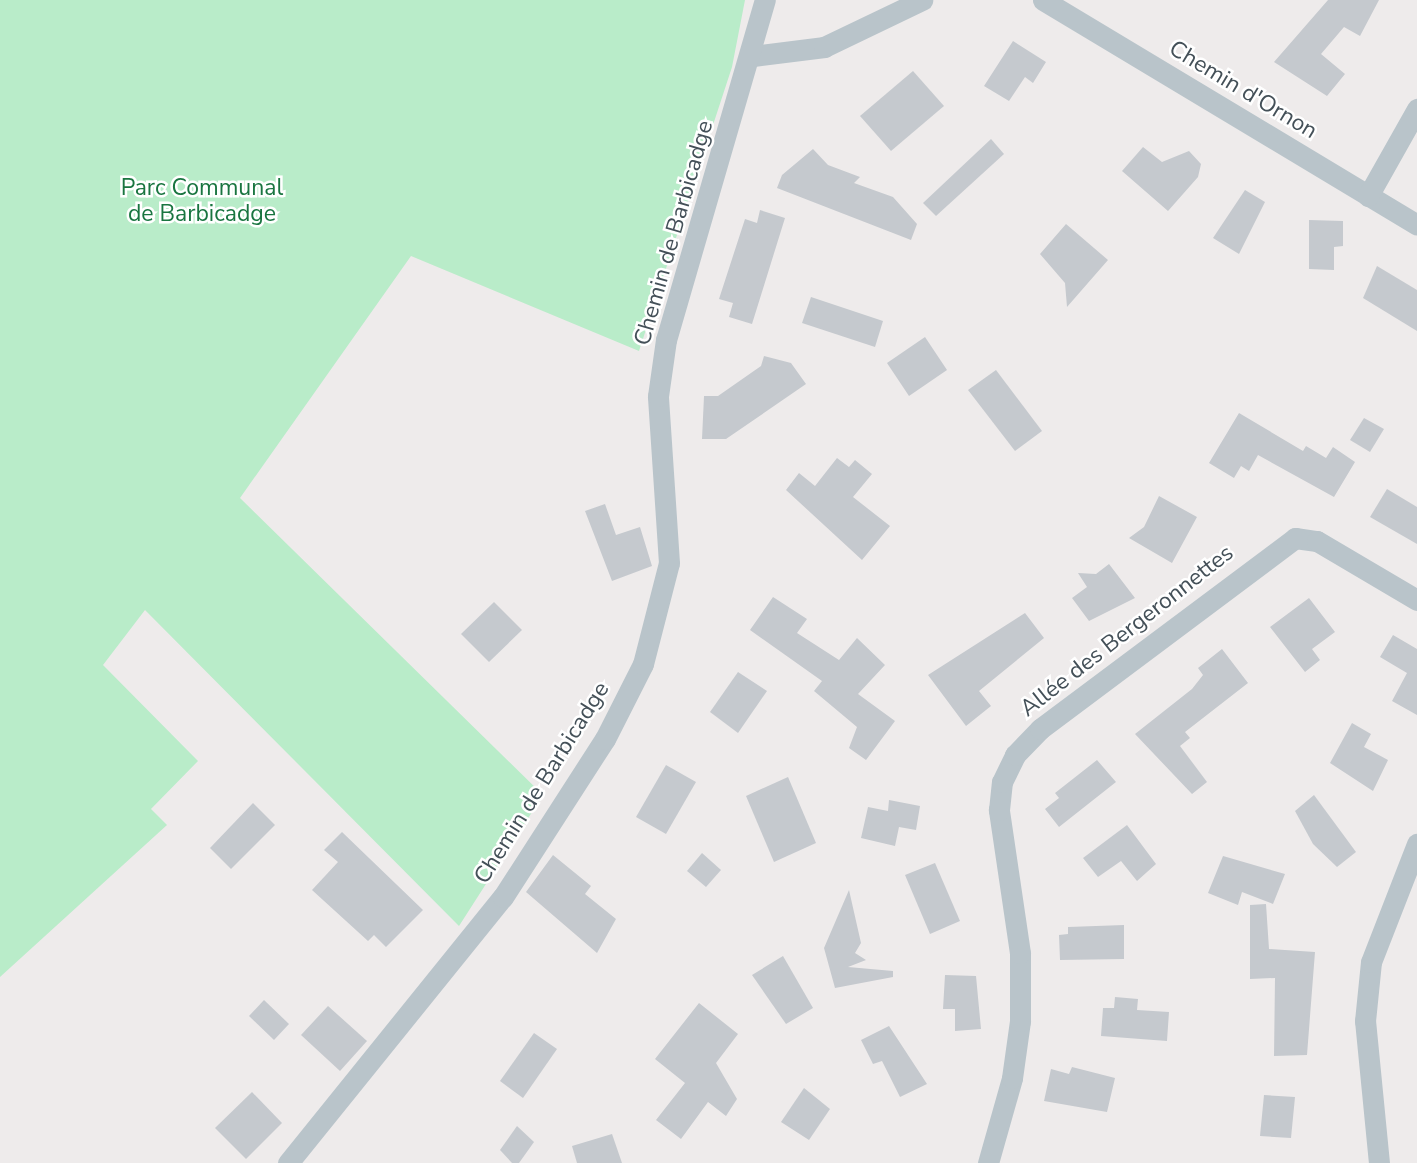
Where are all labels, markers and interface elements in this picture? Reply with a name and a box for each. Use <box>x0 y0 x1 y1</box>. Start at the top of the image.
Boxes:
street label: Chemin d'Ornon <box>1164 35 1322 145</box>
street label: Chemin de Barbicadge <box>629 117 719 349</box>
park label: Parc Communal de Barbicadge <box>121 174 283 228</box>
street label: Allée des Bergeronnettes <box>1015 539 1239 723</box>
street label: Chemin de Barbicadge <box>469 677 615 889</box>

